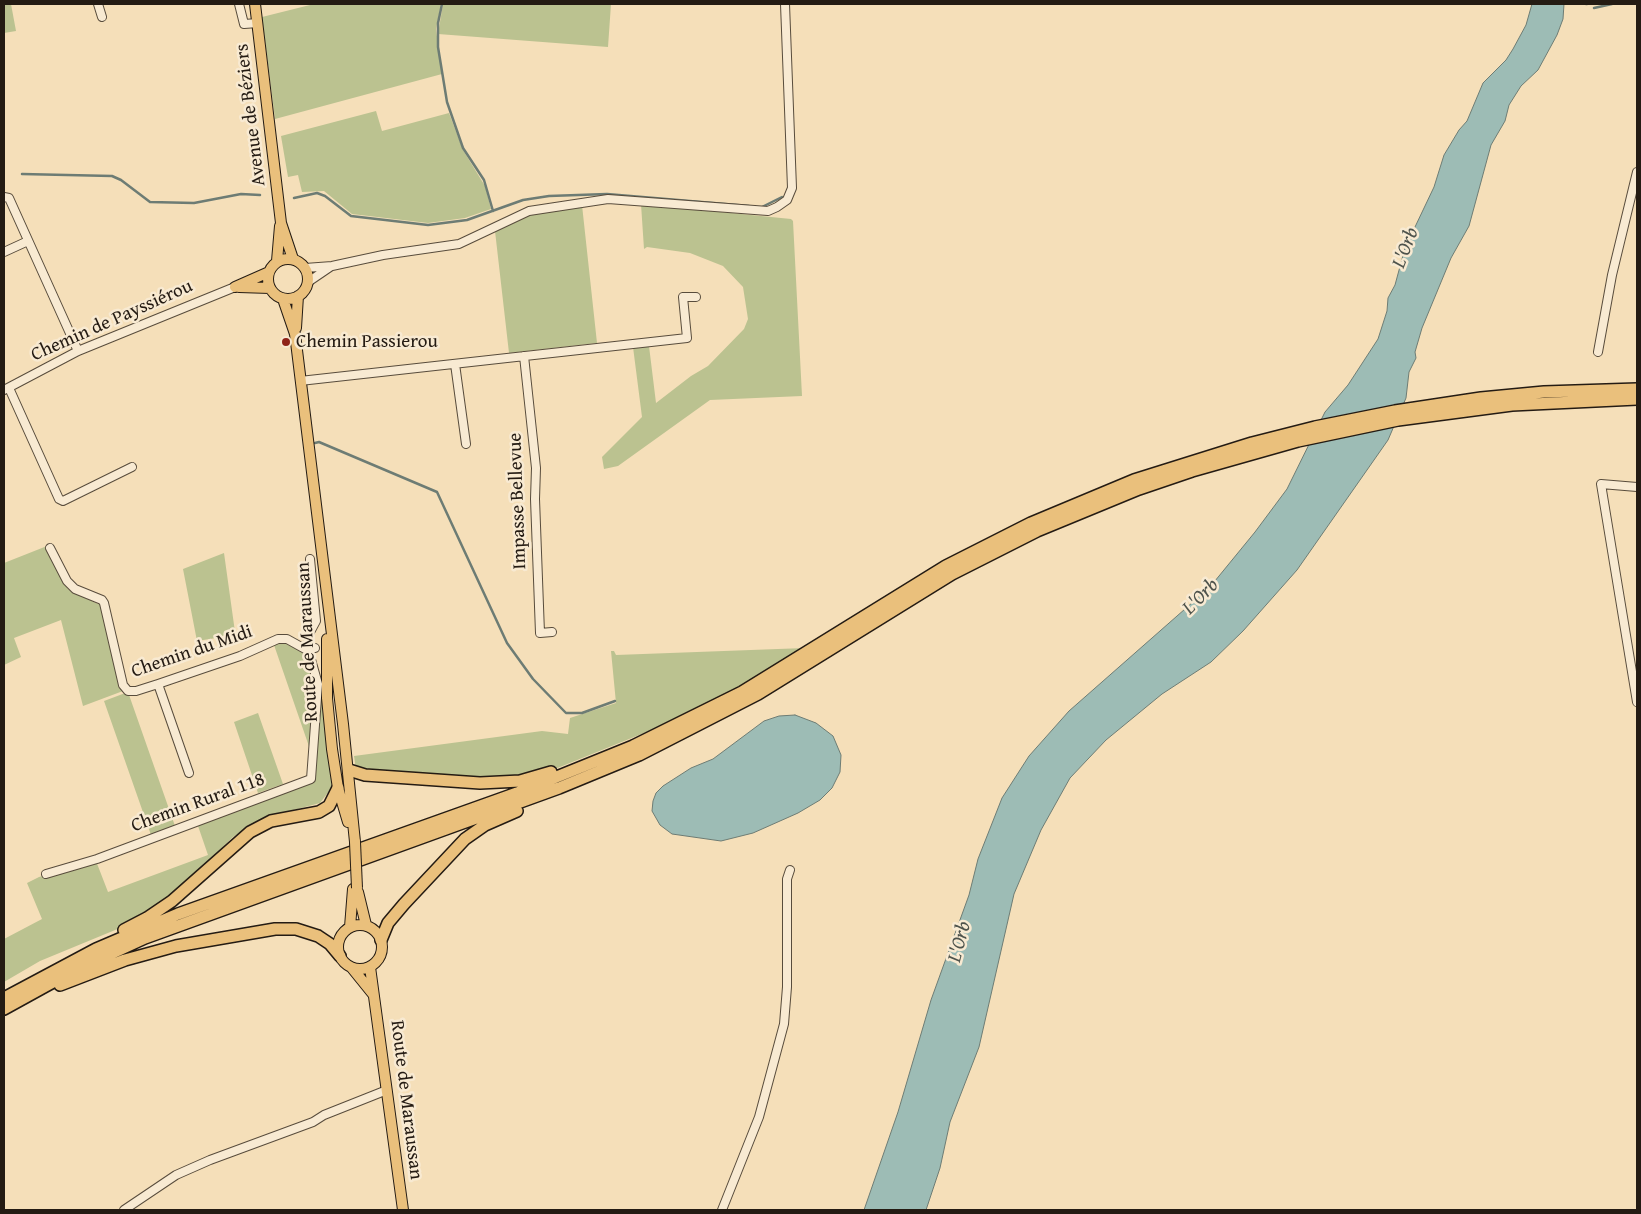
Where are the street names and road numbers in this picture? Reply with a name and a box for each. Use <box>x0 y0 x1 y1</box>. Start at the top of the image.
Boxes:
street label: Avenue de Béziers <box>231 42 271 188</box>
street label: Chemin de Payssiérou <box>28 275 196 367</box>
street label: Impasse Bellevue <box>504 432 532 570</box>
street label: Route de Maraussan <box>292 561 324 723</box>
street label: Chemin du Midi <box>128 621 256 683</box>
street label: Chemin Rural 118 <box>128 768 268 838</box>
street label: Route de Maraussan <box>385 1019 427 1181</box>

